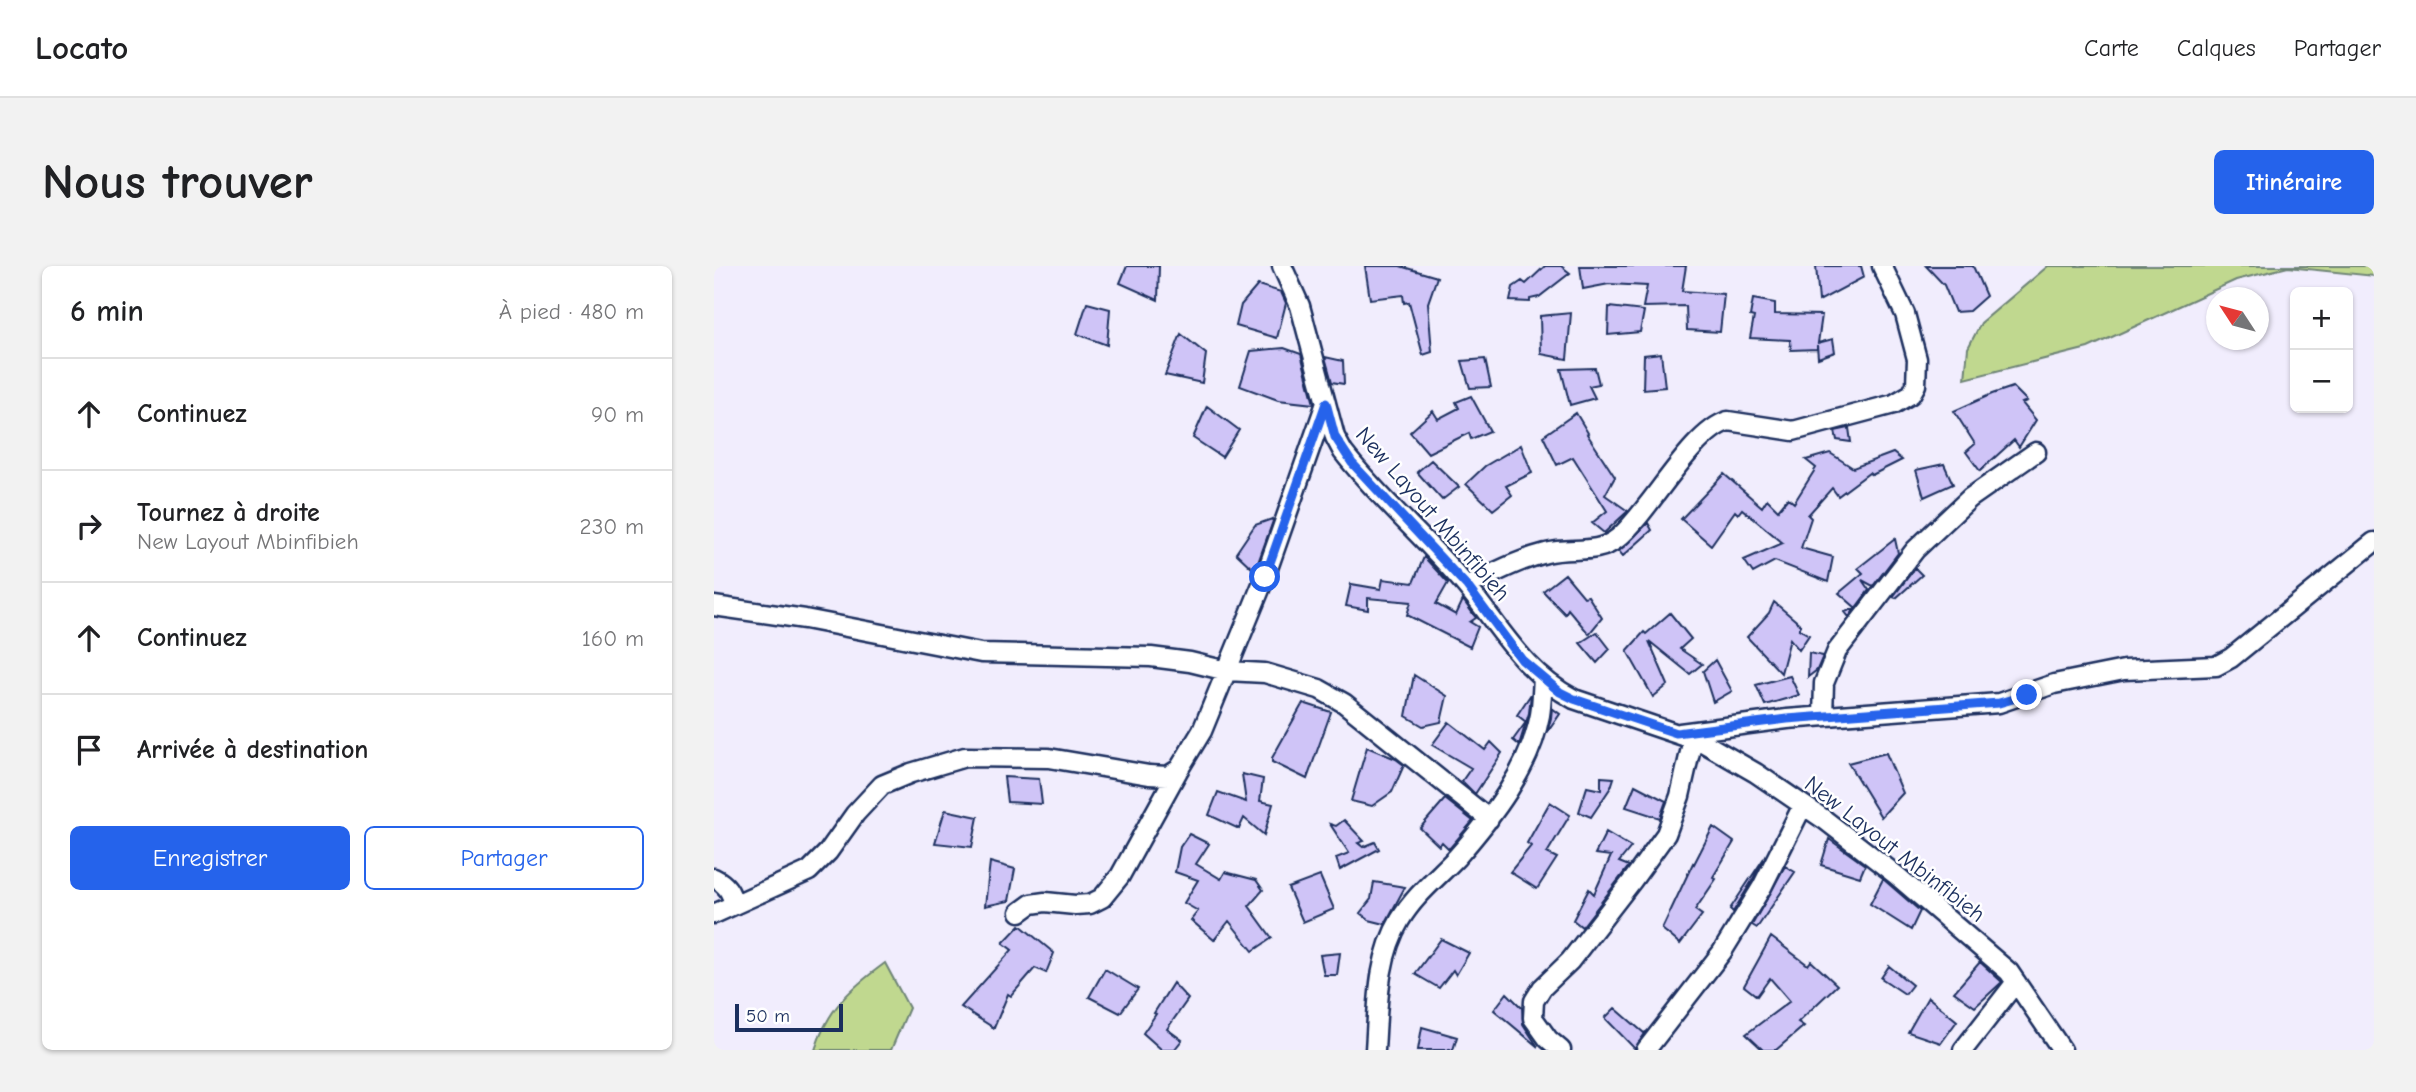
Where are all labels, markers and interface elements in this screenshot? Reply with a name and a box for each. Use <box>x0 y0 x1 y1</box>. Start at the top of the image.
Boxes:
text: Locato <box>35 29 128 67</box>
text: Carte <box>2084 34 2139 62</box>
text: Calques <box>2177 34 2256 62</box>
text: Partager <box>2294 34 2381 62</box>
button: Itinéraire <box>2214 150 2374 214</box>
text: Nous trouver <box>42 154 313 210</box>
north arrow <box>2206 287 2269 350</box>
map controls <box>2290 287 2353 413</box>
button: + <box>2290 287 2353 350</box>
text: 6 min <box>70 294 144 329</box>
text: À pied · 480 m <box>499 298 644 325</box>
button: − <box>2290 350 2353 413</box>
icon: ahead <box>70 395 108 433</box>
text: Continuez <box>137 399 247 429</box>
text: 90 m <box>591 401 644 428</box>
street label: New Layout Mbinfibieh <box>1350 421 1516 607</box>
text: Tournez à droite <box>137 498 320 528</box>
icon: right <box>70 507 108 545</box>
text: 230 m <box>580 513 644 540</box>
text: New Layout Mbinfibieh <box>137 528 359 555</box>
route start <box>1249 561 1280 592</box>
icon: ahead <box>70 619 108 657</box>
text: Continuez <box>137 623 247 653</box>
text: 160 m <box>582 625 644 652</box>
route end <box>2011 679 2042 710</box>
icon: arrive <box>70 731 108 769</box>
text: Arrivée à destination <box>137 735 368 765</box>
street label: New Layout Mbinfibieh <box>1799 770 1991 928</box>
button: Enregistrer <box>70 826 350 890</box>
button: Partager <box>364 826 644 890</box>
scale bar <box>735 1001 844 1033</box>
text: 50 m <box>746 1005 790 1027</box>

